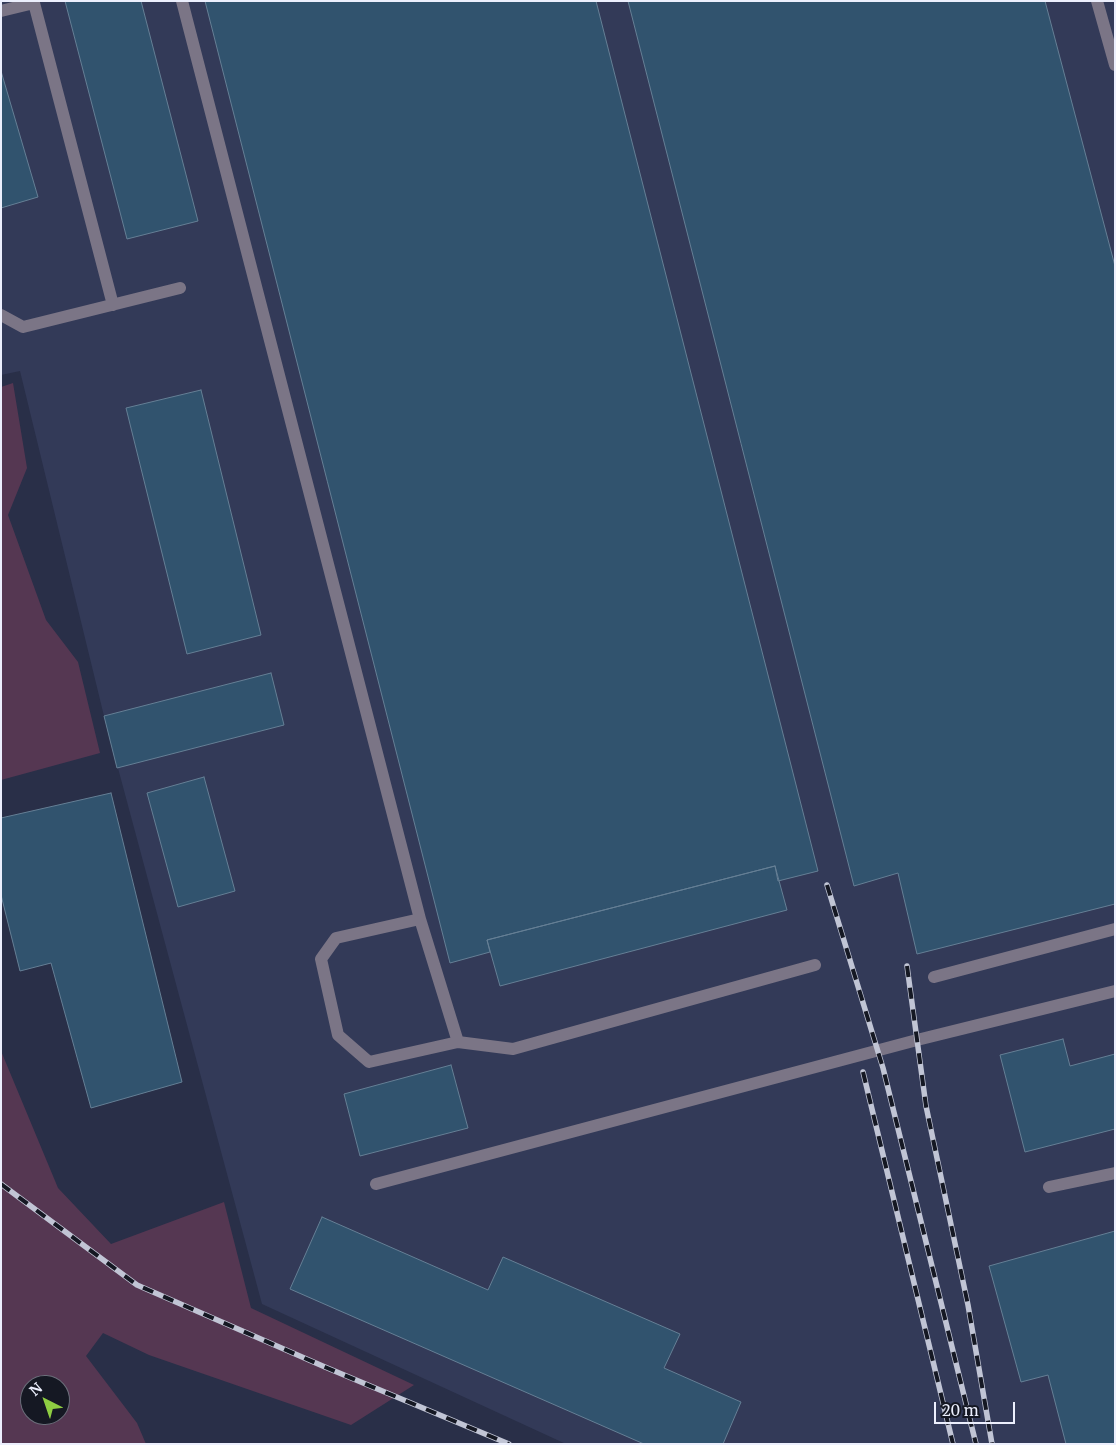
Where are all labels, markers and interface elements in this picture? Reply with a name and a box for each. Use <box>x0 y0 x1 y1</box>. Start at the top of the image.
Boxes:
north arrow <box>20 1375 70 1425</box>
text: N <box>26 1379 46 1400</box>
scale bar <box>936 1392 1017 1424</box>
text: 20 m <box>942 1401 979 1420</box>

